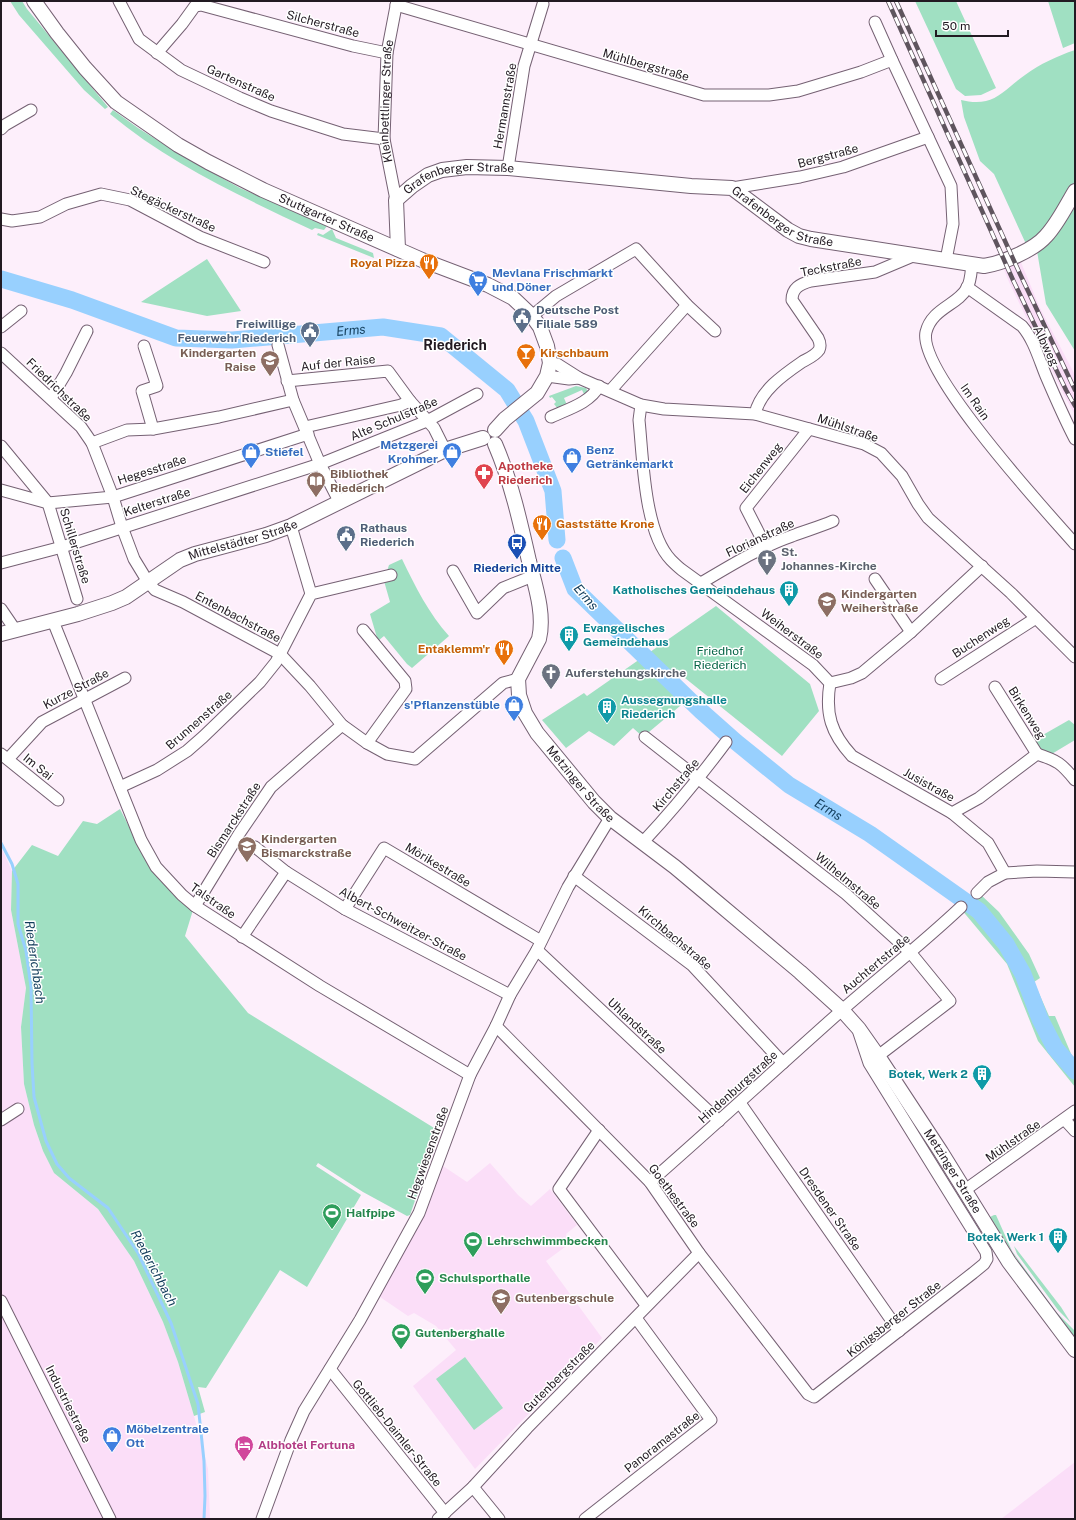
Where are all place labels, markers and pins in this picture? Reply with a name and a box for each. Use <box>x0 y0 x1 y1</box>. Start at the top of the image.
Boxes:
restaurant icon: Royal Pizza <box>418 252 440 280</box>
place label: Royal Pizza <box>350 256 415 270</box>
place label: Mevlana Frischmarkt und Döner <box>492 266 613 294</box>
supermarket icon: Mevlana Frischmarkt und Döner <box>467 269 489 297</box>
place label: Deutsche Post Filiale 589 <box>536 303 619 331</box>
public building icon: Deutsche Post Filiale 589 <box>511 306 533 334</box>
place label: Freiwillige Feuerwehr Riederich <box>177 317 296 345</box>
public building icon: Freiwillige Feuerwehr Riederich <box>299 320 321 348</box>
bar icon: Kirschbaum <box>515 342 537 370</box>
place label: Kindergarten Raise <box>180 346 256 374</box>
place label: Kirschbaum <box>540 346 609 360</box>
school or university icon: Kindergarten Raise <box>259 349 281 377</box>
place label: Metzgerei Krohmer <box>380 438 438 466</box>
shop icon: Stiefel <box>240 441 262 469</box>
shop icon: Metzgerei Krohmer <box>441 441 463 469</box>
place label: Benz Getränkemarkt <box>586 443 674 471</box>
place label: Stiefel <box>265 445 304 459</box>
shop icon: Benz Getränkemarkt <box>561 446 583 474</box>
place label: Apotheke Riederich <box>498 459 553 487</box>
pharmacy icon: Apotheke Riederich <box>473 462 495 490</box>
place label: Bibliothek Riederich <box>330 467 389 495</box>
library icon: Bibliothek Riederich <box>305 470 327 498</box>
restaurant icon: Gaststätte Krone <box>531 513 553 541</box>
place label: Gaststätte Krone <box>556 517 654 531</box>
place label: Rathaus Riederich <box>360 521 414 549</box>
public building icon: Rathaus Riederich <box>335 524 357 552</box>
bus stop icon: Riederich Mitte <box>506 532 528 560</box>
place label: St. Johannes-Kirche <box>781 545 877 573</box>
church icon: St. Johannes-Kirche <box>756 548 778 576</box>
place label: Riederich Mitte <box>473 561 561 575</box>
building icon: Katholisches Gemeindehaus <box>778 579 800 607</box>
place label: Katholisches Gemeindehaus <box>612 583 775 597</box>
place label: Kindergarten Weiherstraße <box>841 587 918 615</box>
school or university icon: Kindergarten Weiherstraße <box>816 590 838 618</box>
place label: Evangelisches Gemeindehaus <box>583 621 669 649</box>
building icon: Evangelisches Gemeindehaus <box>558 624 580 652</box>
restaurant icon: Entaklemm'r <box>493 638 515 666</box>
place label: Entaklemm'r <box>418 642 490 656</box>
church icon: Auferstehungskirche <box>540 662 562 690</box>
place label: Auferstehungskirche <box>565 666 686 680</box>
place label: Aussegnungshalle Riederich <box>621 693 727 721</box>
shop icon: s'Pflanzenstüble <box>503 694 525 722</box>
building icon: Aussegnungshalle Riederich <box>596 696 618 724</box>
place label: s'Pflanzenstüble <box>404 698 500 712</box>
place label: Kindergarten Bismarckstraße <box>261 832 352 860</box>
school or university icon: Kindergarten Bismarckstraße <box>236 835 258 863</box>
building icon: Botek, Werk 2 <box>971 1063 993 1091</box>
place label: Botek, Werk 2 <box>888 1067 968 1081</box>
sports icon: Halfpipe <box>321 1202 343 1230</box>
place label: Halfpipe <box>346 1206 395 1220</box>
building icon: Botek, Werk 1 <box>1047 1226 1069 1254</box>
sports icon: Lehrschwimmbecken <box>462 1230 484 1258</box>
place label: Botek, Werk 1 <box>967 1230 1044 1244</box>
place label: Lehrschwimmbecken <box>487 1234 608 1248</box>
sports icon: Schulsporthalle <box>414 1267 436 1295</box>
place label: Schulsporthalle <box>439 1271 531 1285</box>
school or university icon: Gutenbergschule <box>490 1287 512 1315</box>
place label: Gutenbergschule <box>515 1291 614 1305</box>
sports icon: Gutenberghalle <box>390 1322 412 1350</box>
place label: Gutenberghalle <box>415 1326 505 1340</box>
place label: Möbelzentrale Ott <box>126 1422 209 1450</box>
shop icon: Möbelzentrale Ott <box>101 1425 123 1453</box>
hotel icon: Albhotel Fortuna <box>233 1434 255 1462</box>
place label: Albhotel Fortuna <box>258 1438 355 1452</box>

